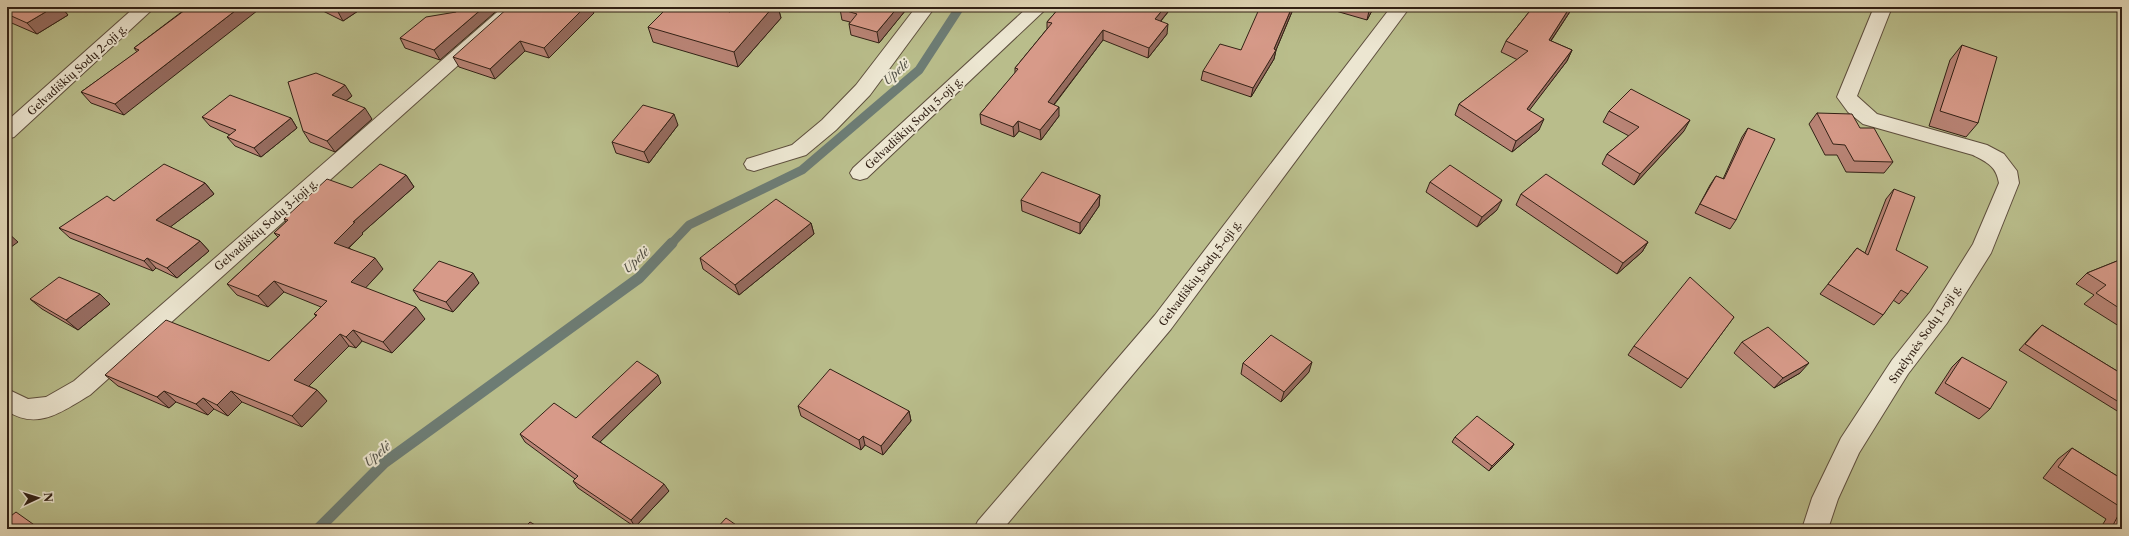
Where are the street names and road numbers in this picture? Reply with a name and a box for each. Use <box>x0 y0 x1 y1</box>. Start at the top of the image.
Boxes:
street label: Gelvadiškių Sodų 2-oji g. <box>24 21 130 119</box>
street label: Gelvadiškių Sodų 5-oji g. <box>862 74 966 172</box>
street label: Gelvadiškių Sodų 3-ioji g. <box>211 176 321 274</box>
street label: Gelvadiškių Sodų 5-oji g. <box>1156 217 1245 329</box>
street label: Smėlynės Sodų 1-oji g. <box>1886 282 1964 386</box>

